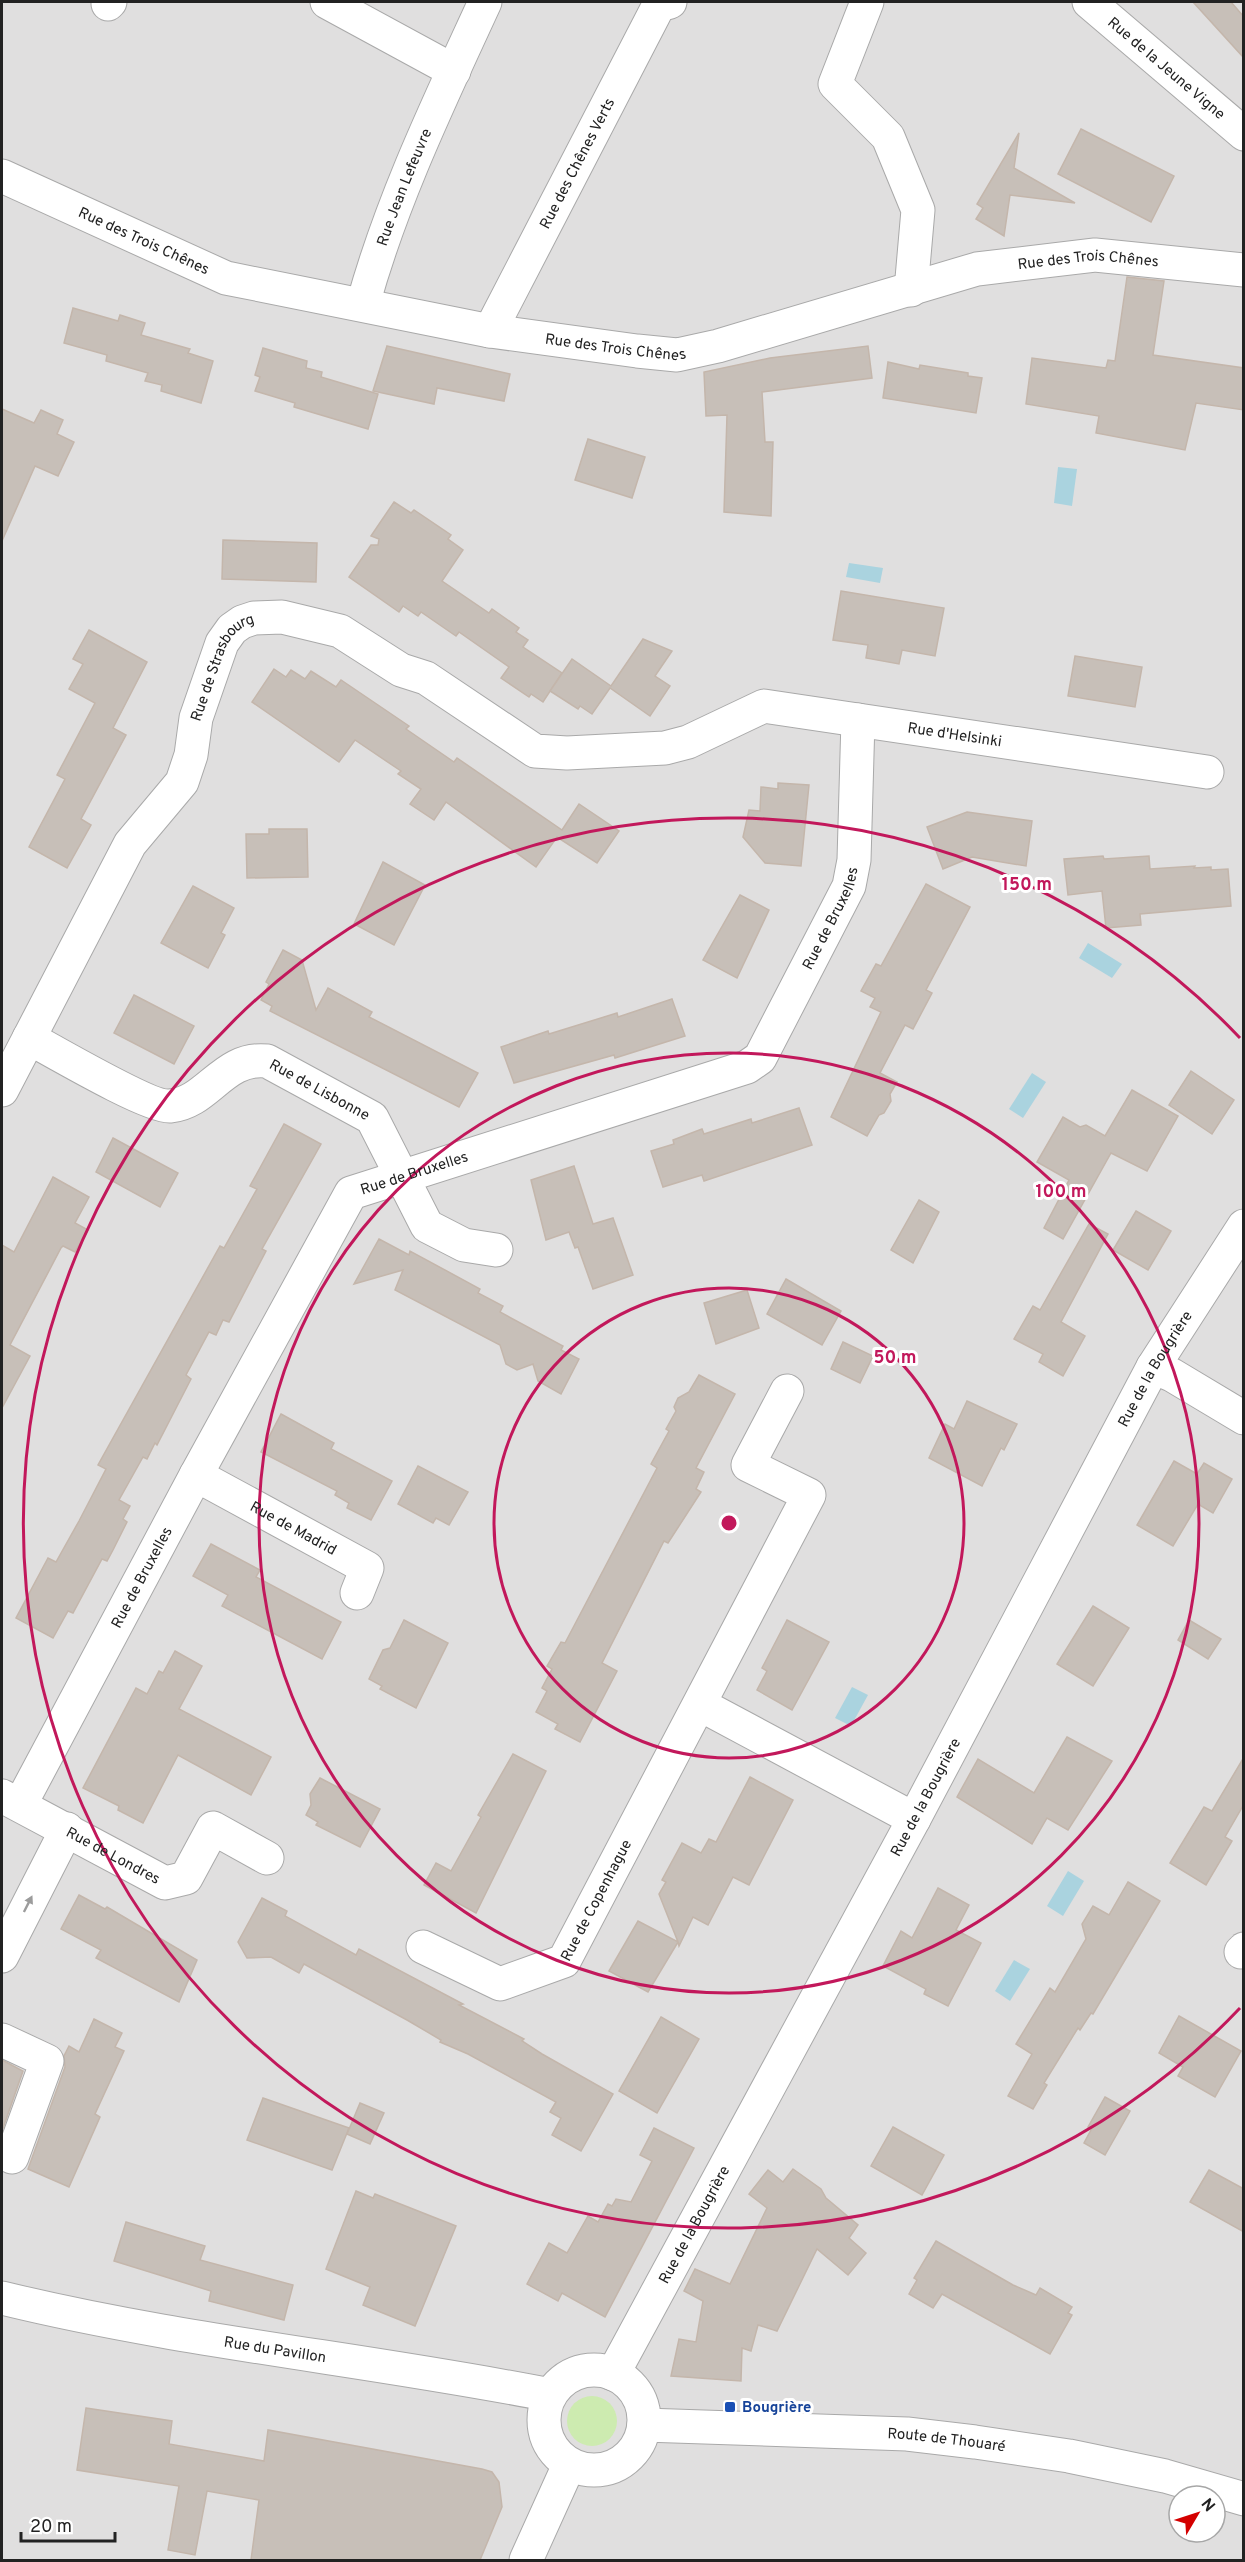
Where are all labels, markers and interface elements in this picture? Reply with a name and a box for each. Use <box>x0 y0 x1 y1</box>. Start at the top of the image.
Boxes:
street label: Rue de la Jeune Vigne <box>1103 14 1228 125</box>
street label: Rue des Chênes Verts <box>537 95 620 233</box>
street label: Rue Jean Lefeuvre <box>374 126 437 249</box>
street label: Rue des Trois Chênes <box>75 204 212 280</box>
street label: Rue des Trois Chênes <box>1017 247 1159 275</box>
street label: Rue des Trois Chênes <box>544 331 688 366</box>
street label: Rue de Strasbourg <box>187 611 257 724</box>
street label: Rue d'Helsinki <box>906 720 1003 752</box>
street label: Rue de Bruxelles <box>799 866 863 974</box>
text: 150 m <box>1002 874 1052 897</box>
street label: Rue de Lisbonne <box>266 1056 372 1126</box>
street label: Rue de Bruxelles <box>358 1148 471 1200</box>
text: 100 m <box>1035 1181 1087 1204</box>
street label: Rue de la Bougrière <box>1115 1308 1198 1431</box>
text: 50 m <box>873 1347 917 1370</box>
street label: Rue de Madrid <box>246 1498 339 1561</box>
centre of rings <box>719 1513 739 1533</box>
street label: Rue de Bruxelles <box>108 1524 178 1632</box>
street label: Rue de la Bougrière <box>887 1735 966 1860</box>
street label: Rue de Londres <box>62 1824 163 1890</box>
street label: Rue de Copenhague <box>557 1837 637 1965</box>
one-way arrow <box>23 1895 33 1912</box>
street label: Rue de la Bougrière <box>656 2163 735 2288</box>
street label: Rue du Pavillon <box>222 2334 327 2368</box>
place label: Bougrière <box>742 2399 811 2418</box>
marker: Bougrière <box>723 2400 737 2414</box>
street label: Route de Thouaré <box>887 2425 1007 2457</box>
north arrow <box>1167 2484 1227 2544</box>
text: N <box>1196 2495 1218 2517</box>
scale bar <box>21 2505 116 2543</box>
text: 20 m <box>30 2516 72 2539</box>

